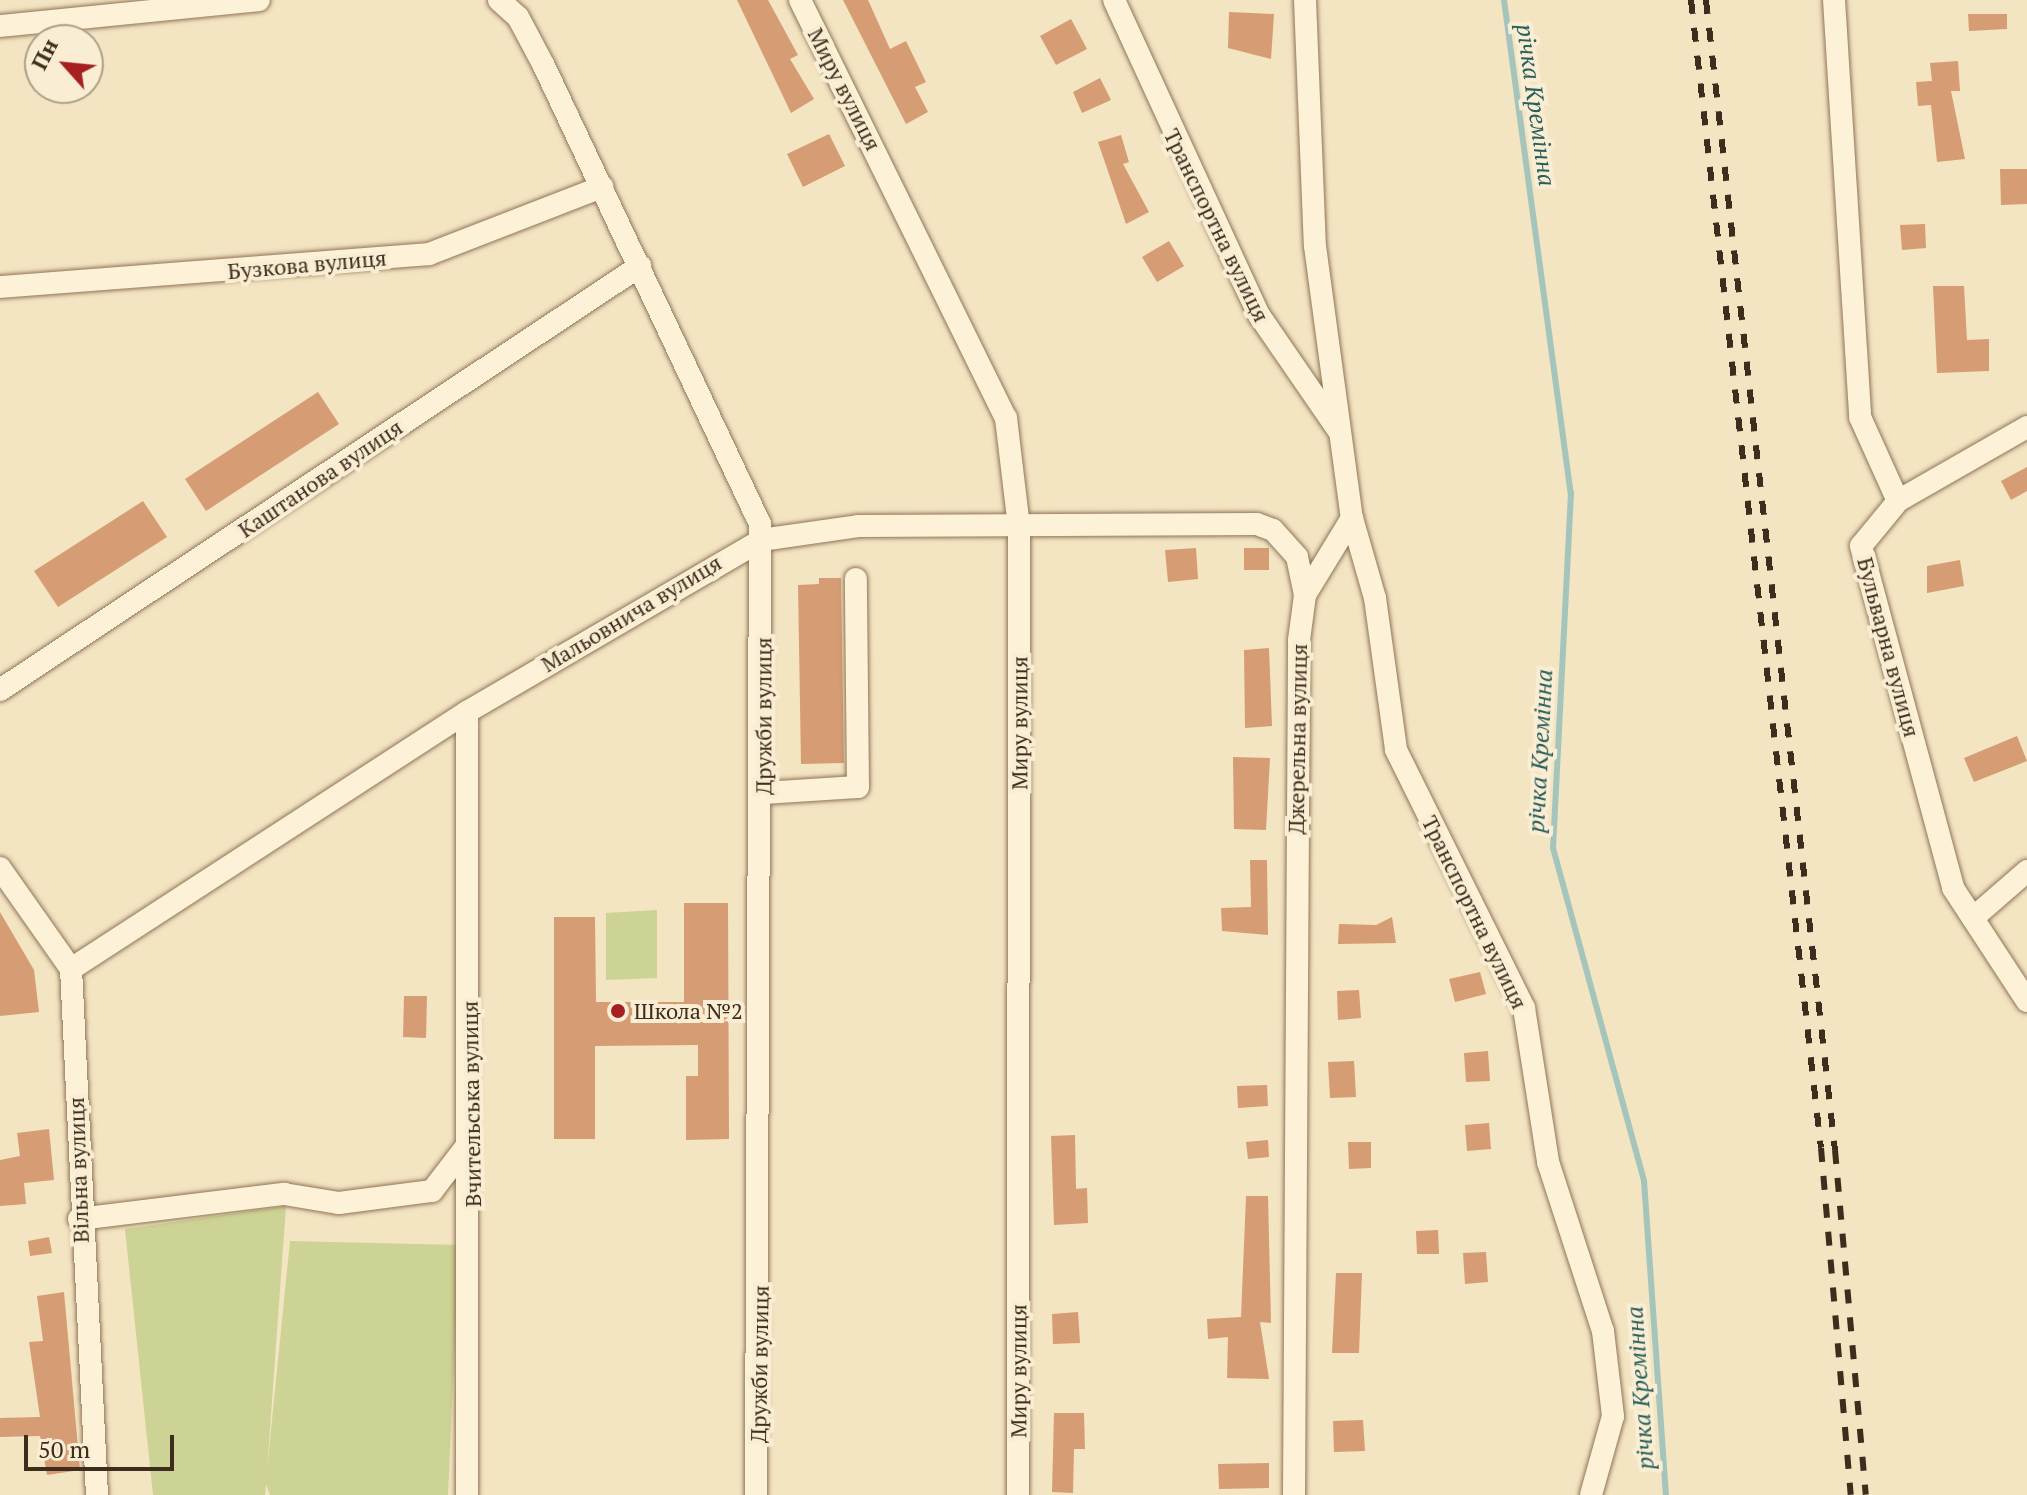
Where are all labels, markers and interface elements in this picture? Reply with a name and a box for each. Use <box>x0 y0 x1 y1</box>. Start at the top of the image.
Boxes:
water label: річка Кремінна <box>1510 22 1562 188</box>
street label: Миру вулиця <box>803 23 887 155</box>
north arrow <box>24 24 104 104</box>
text: Пн <box>24 33 64 74</box>
street label: Транспортна вулиця <box>1159 124 1275 326</box>
street label: Бузкова вулиця <box>226 244 388 284</box>
street label: Каштанова вулиця <box>233 413 407 543</box>
street label: Мальовнича вулиця <box>536 549 726 677</box>
street label: Бульварна вулиця <box>1852 554 1926 740</box>
street label: Дружби вулиця <box>750 637 776 795</box>
street label: Джерельна вулиця <box>1282 643 1312 835</box>
street label: Миру вулиця <box>1006 656 1032 790</box>
water label: річка Кремінна <box>1521 668 1559 834</box>
street label: Транспортна вулиця <box>1417 811 1533 1013</box>
place label: Школа №2 <box>634 998 743 1024</box>
street label: Вчительська вулиця <box>456 1001 486 1207</box>
marker: Школа №2 <box>609 1002 627 1020</box>
street label: Вільна вулиця <box>62 1097 94 1243</box>
street label: Дружби вулиця <box>744 1285 774 1443</box>
street label: Миру вулиця <box>1005 1304 1031 1438</box>
water label: річка Кремінна <box>1620 1305 1660 1471</box>
scale bar <box>28 1419 178 1469</box>
text: 50 m <box>38 1433 90 1465</box>

